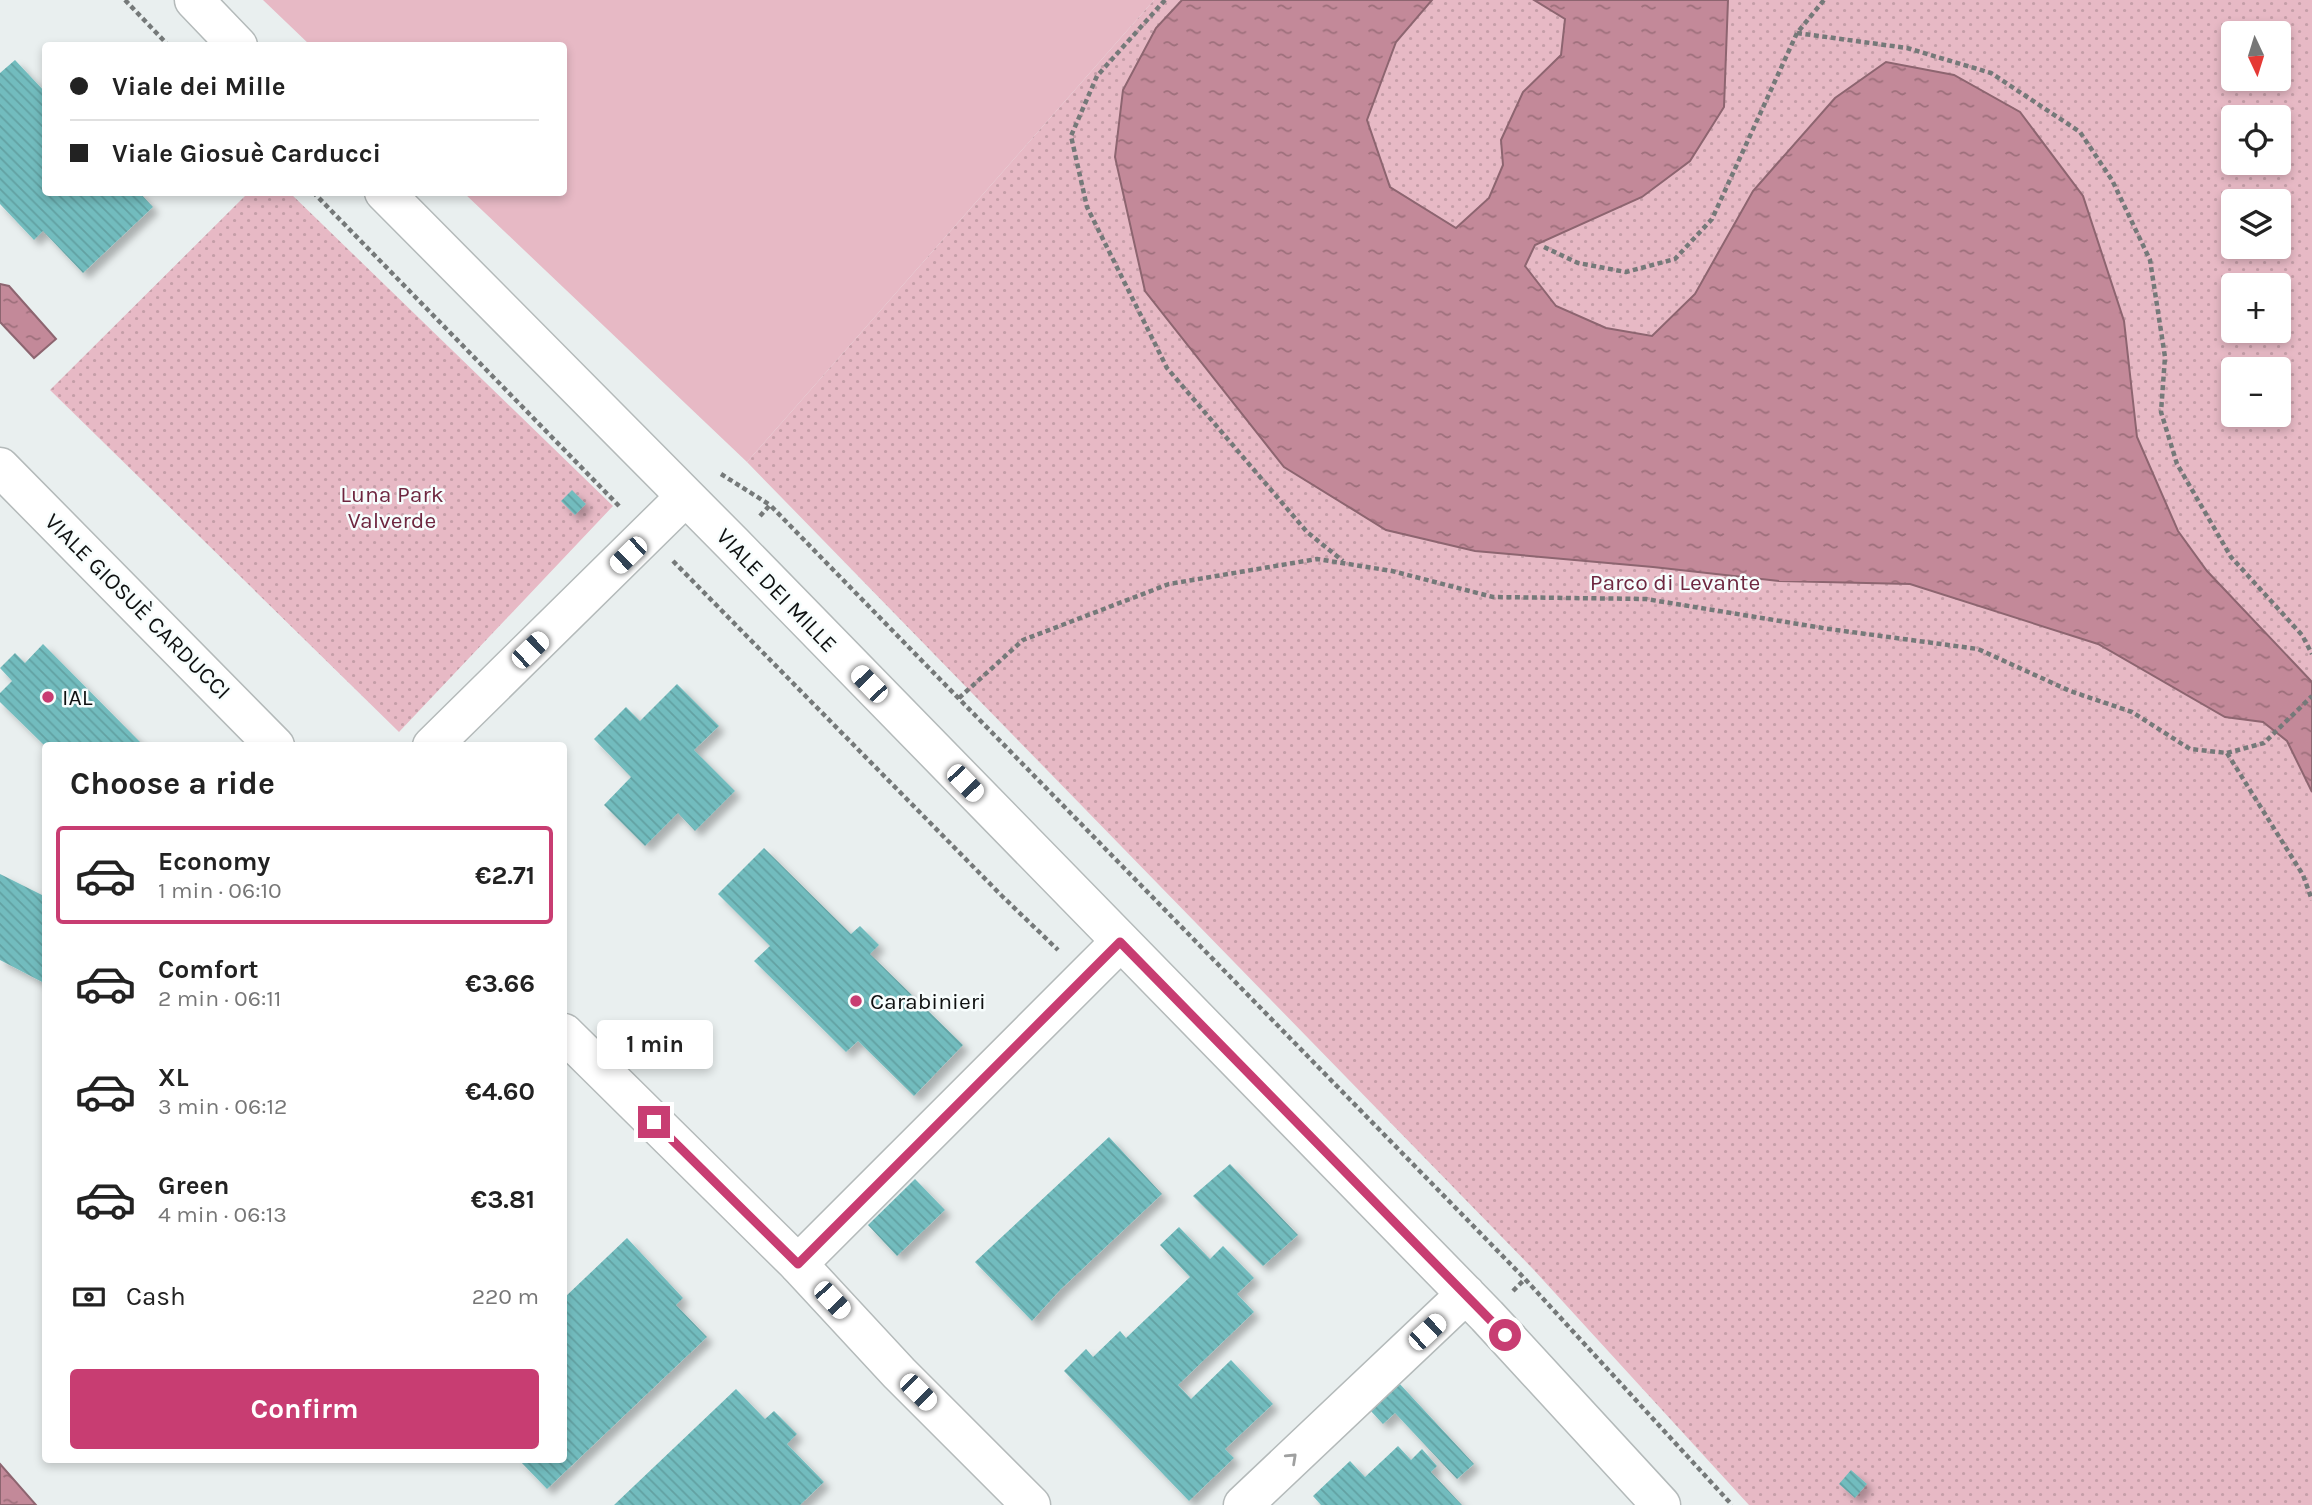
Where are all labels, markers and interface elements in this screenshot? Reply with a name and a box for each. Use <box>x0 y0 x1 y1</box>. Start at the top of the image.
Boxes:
north arrow <box>2221 21 2291 91</box>
map controls <box>2221 21 2291 427</box>
text: Viale dei Mille <box>112 71 285 102</box>
button: locate <box>2221 105 2291 175</box>
text: Viale Giosuè Carducci <box>112 138 381 169</box>
button: layers <box>2221 189 2291 259</box>
button: + <box>2221 273 2291 343</box>
button: − <box>2221 357 2291 427</box>
park label: Luna Park Valverde <box>340 481 444 534</box>
street label: VIALE GIOSUÈ CARDUCCI <box>39 507 237 705</box>
street label: VIALE DEI MILLE <box>711 523 843 658</box>
car <box>606 533 651 577</box>
park label: Parco di Levante <box>1590 569 1760 596</box>
car <box>508 628 553 672</box>
car <box>847 662 892 706</box>
place label: IAL <box>62 683 92 711</box>
marker: IAL <box>40 689 56 705</box>
car <box>943 761 988 805</box>
text: Choose a ride <box>70 765 275 802</box>
icon: car <box>74 844 137 907</box>
text: Economy <box>158 846 270 877</box>
text: €2.71 <box>475 860 535 891</box>
text: 1 min · 06:10 <box>158 877 282 904</box>
icon: car <box>74 952 137 1015</box>
text: Comfort <box>158 954 259 985</box>
text: €3.66 <box>465 968 535 999</box>
text: 2 min · 06:11 <box>158 985 281 1012</box>
place label: Carabinieri <box>870 988 986 1015</box>
marker: Carabinieri <box>848 993 864 1009</box>
callout: 1 min <box>596 1020 712 1070</box>
text: 1 min <box>626 1031 684 1058</box>
icon: car <box>74 1060 137 1123</box>
text: XL <box>158 1062 189 1093</box>
text: €4.60 <box>465 1076 535 1107</box>
text: 3 min · 06:12 <box>158 1093 287 1120</box>
route end <box>638 1106 670 1138</box>
icon: car <box>74 1168 137 1231</box>
text: Green <box>158 1170 230 1201</box>
text: €3.81 <box>471 1184 535 1215</box>
text: 4 min · 06:13 <box>158 1201 287 1228</box>
car <box>810 1277 855 1323</box>
icon: cash <box>70 1278 108 1316</box>
text: Cash <box>126 1281 186 1312</box>
text: 220 m <box>472 1283 539 1310</box>
car <box>1405 1310 1450 1354</box>
route start <box>1489 1319 1521 1351</box>
button: Confirm <box>70 1369 539 1449</box>
car <box>896 1370 941 1414</box>
one-way arrow <box>1284 1454 1297 1467</box>

